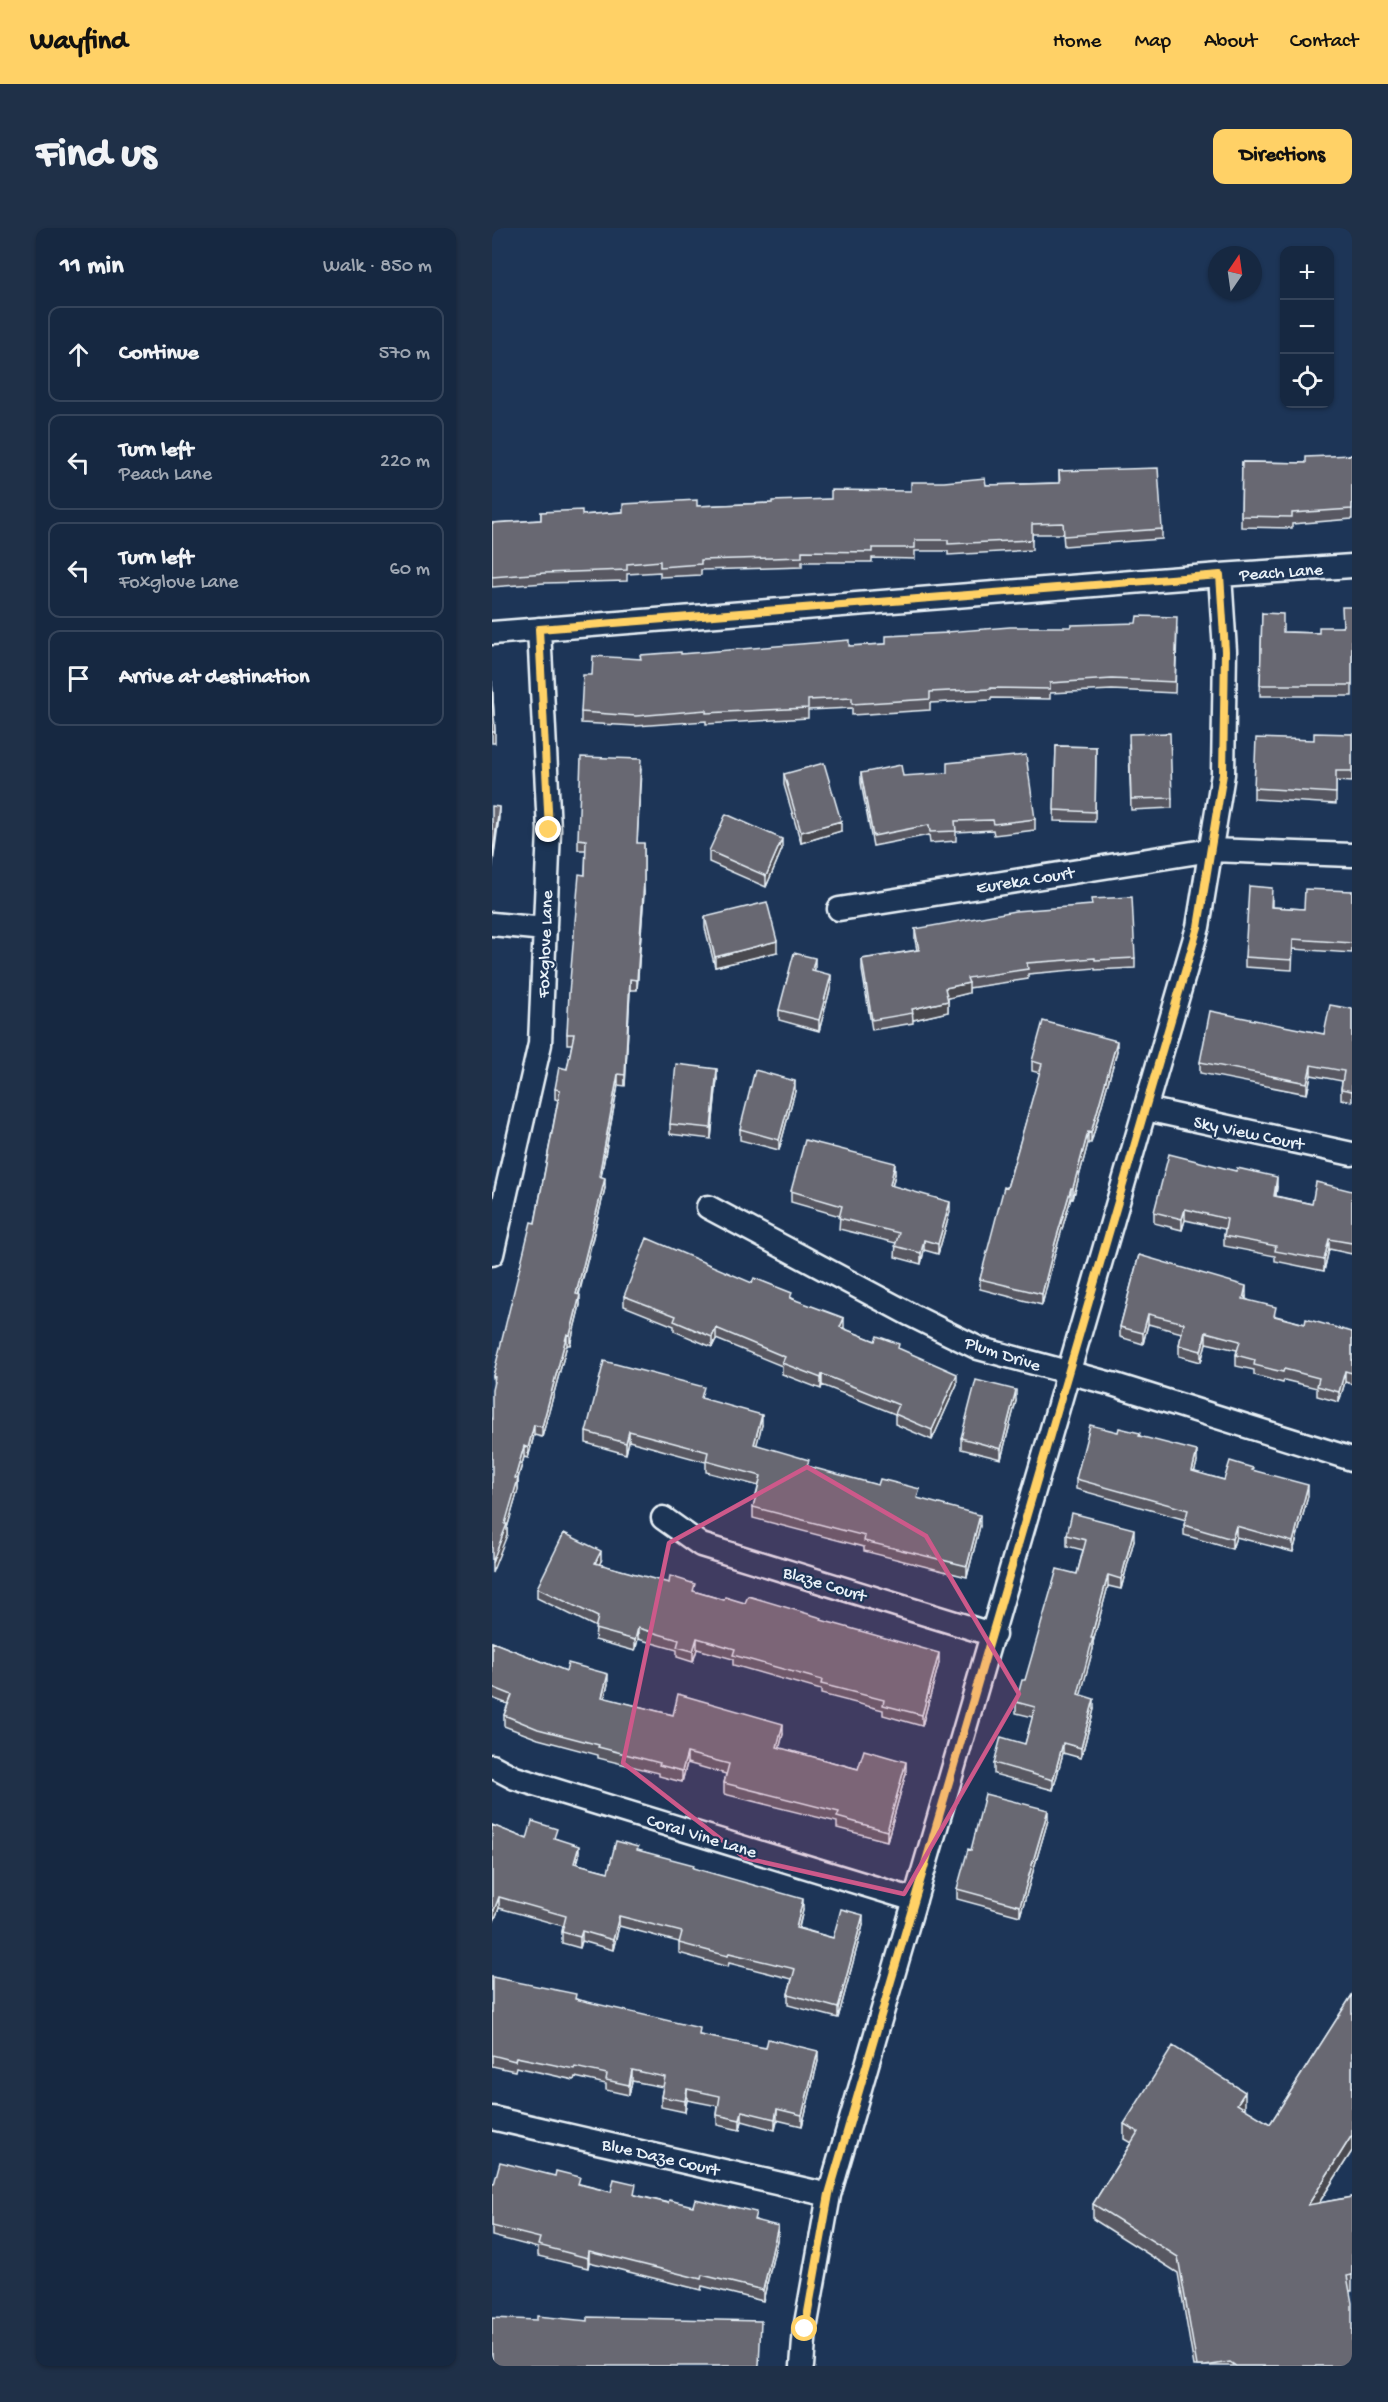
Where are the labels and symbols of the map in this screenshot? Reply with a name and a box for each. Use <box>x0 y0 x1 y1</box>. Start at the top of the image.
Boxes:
north arrow <box>1208 246 1262 300</box>
street label: Peach Lane <box>1238 560 1324 587</box>
route end <box>535 816 561 842</box>
street label: Eureka Court <box>975 863 1077 900</box>
street label: Foxglove Lane <box>534 889 559 999</box>
street label: Sky View Court <box>1191 1113 1307 1157</box>
street label: Plum Drive <box>961 1333 1044 1378</box>
street label: Blaze Court <box>779 1562 870 1608</box>
street label: Coral Vine Lane <box>644 1811 760 1864</box>
street label: Blue Daze Court <box>599 2135 723 2182</box>
route start <box>791 2315 817 2341</box>

